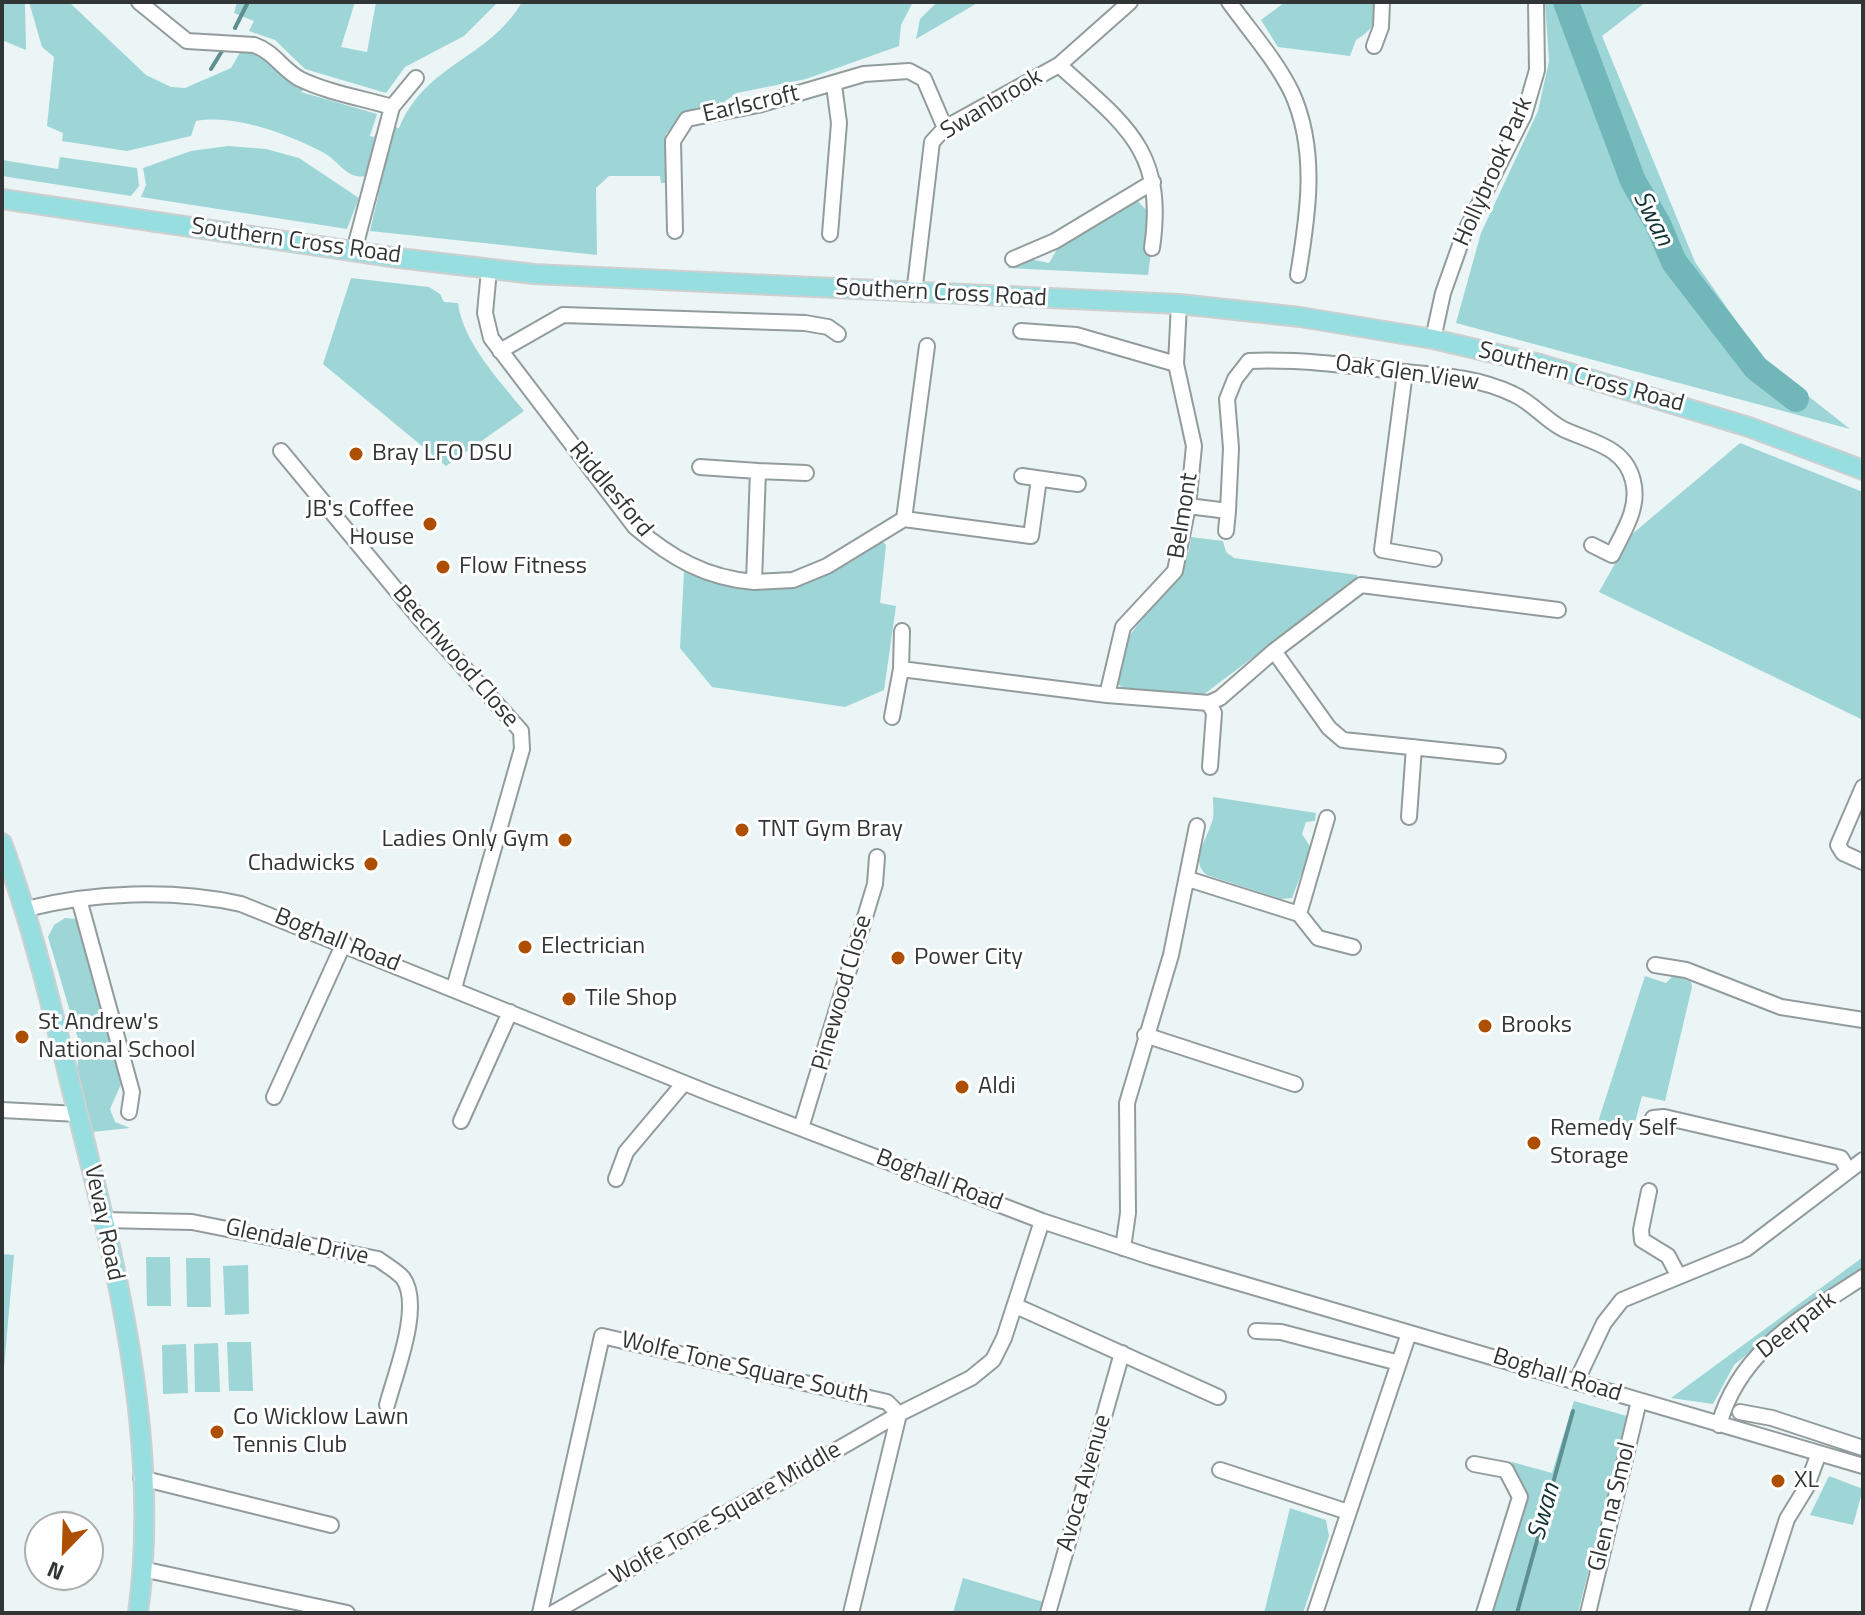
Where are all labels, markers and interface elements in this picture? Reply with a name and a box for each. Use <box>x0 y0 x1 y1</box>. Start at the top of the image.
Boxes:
street label: Swanbrook <box>936 63 1048 147</box>
street label: Earlscroft <box>700 80 802 130</box>
street label: Hollybrook Park <box>1448 93 1540 251</box>
water label: Swan <box>1625 186 1679 252</box>
street label: Southern Cross Road <box>189 213 403 271</box>
street label: Southern Cross Road <box>835 274 1047 314</box>
street label: Southern Cross Road <box>1475 337 1687 419</box>
street label: Oak Glen View <box>1333 350 1481 398</box>
street label: Riddlesford <box>562 437 658 543</box>
place label: Bray LFO DSU <box>372 440 513 468</box>
marker: Bray LFO DSU <box>347 445 365 463</box>
street label: Belmont <box>1163 471 1205 561</box>
place label: JB's Coffee House <box>306 496 414 552</box>
marker: JB's Coffee House <box>421 515 439 533</box>
place label: Flow Fitness <box>459 553 587 581</box>
marker: Flow Fitness <box>434 558 452 576</box>
street label: Beechwood Close <box>386 580 524 734</box>
place label: TNT Gym Bray <box>758 816 903 844</box>
marker: TNT Gym Bray <box>733 821 751 839</box>
place label: Ladies Only Gym <box>382 826 549 854</box>
marker: Ladies Only Gym <box>556 831 574 849</box>
place label: Chadwicks <box>248 850 355 878</box>
marker: Chadwicks <box>362 855 380 873</box>
street label: Boghall Road <box>270 903 404 979</box>
street label: Pinewood Close <box>807 912 879 1074</box>
place label: Electrician <box>541 933 645 961</box>
marker: Electrician <box>516 938 534 956</box>
place label: Power City <box>914 944 1023 972</box>
marker: Power City <box>889 949 907 967</box>
place label: Tile Shop <box>585 985 677 1013</box>
marker: Tile Shop <box>560 990 578 1008</box>
place label: St Andrew's National School <box>38 1009 196 1065</box>
place label: Brooks <box>1501 1012 1572 1040</box>
marker: Brooks <box>1476 1017 1494 1035</box>
marker: St Andrew's National School <box>13 1028 31 1046</box>
place label: Aldi <box>978 1073 1016 1101</box>
marker: Aldi <box>953 1078 971 1096</box>
place label: Remedy Self Storage <box>1550 1115 1677 1171</box>
marker: Remedy Self Storage <box>1525 1134 1543 1152</box>
street label: Boghall Road <box>872 1144 1006 1218</box>
street label: Vevay Road <box>77 1163 129 1283</box>
street label: Glendale Drive <box>223 1214 371 1272</box>
street label: Deerpark <box>1752 1286 1842 1366</box>
street label: Wolfe Tone Square South <box>618 1326 872 1412</box>
street label: Boghall Road <box>1489 1343 1625 1409</box>
place label: Co Wicklow Lawn Tennis Club <box>233 1404 409 1460</box>
street label: Avoca Avenue <box>1052 1411 1118 1555</box>
marker: Co Wicklow Lawn Tennis Club <box>208 1423 226 1441</box>
street label: Wolfe Tone Square Middle <box>605 1436 847 1592</box>
street label: Glen na Smol <box>1583 1439 1643 1575</box>
place label: XL <box>1794 1467 1819 1495</box>
marker: XL <box>1769 1472 1787 1490</box>
water label: Swan <box>1522 1480 1568 1544</box>
north arrow <box>24 1511 104 1591</box>
text: N <box>42 1553 69 1590</box>

